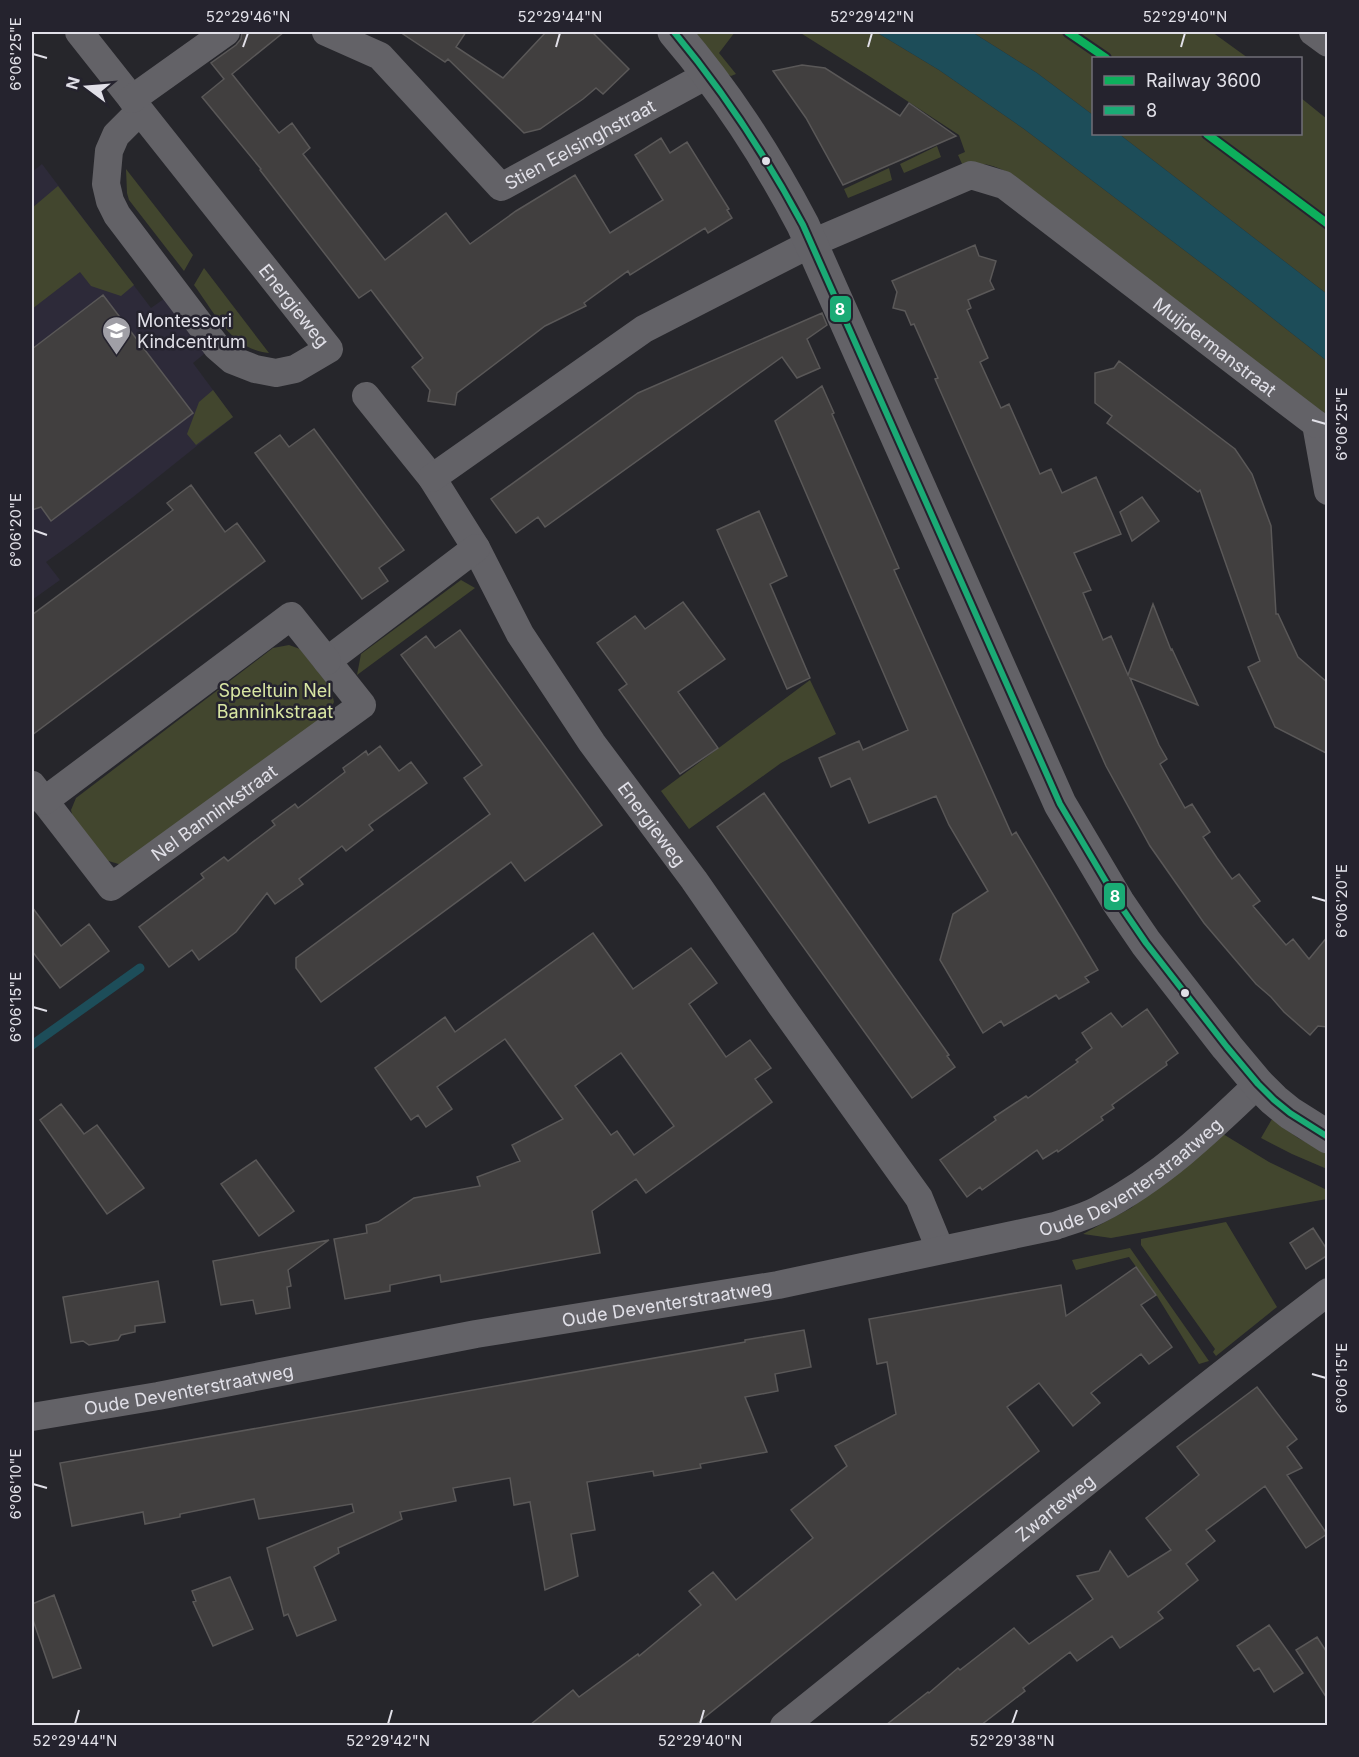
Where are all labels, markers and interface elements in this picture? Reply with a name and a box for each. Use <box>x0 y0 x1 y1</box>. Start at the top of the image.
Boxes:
text: 52°29'46"N <box>206 7 290 26</box>
text: 52°29'44"N <box>518 7 602 26</box>
text: 52°29'42"N <box>830 7 914 26</box>
text: 52°29'40"N <box>1143 7 1227 26</box>
text: 6°06'25"E <box>6 17 25 91</box>
north arrow <box>57 57 117 117</box>
legend <box>1092 57 1302 135</box>
text: Railway 3600 <box>1146 70 1261 91</box>
text: N <box>61 74 84 91</box>
street label: Stien Eelsinghstraat <box>501 95 659 194</box>
text: 8 <box>1146 100 1157 121</box>
unlabelled marker <box>760 155 772 167</box>
street label: Energieweg <box>255 260 334 351</box>
street label: Muijdermanstraat <box>1149 293 1281 400</box>
line badge: 8 <box>829 295 852 323</box>
text: 8 <box>835 299 845 319</box>
place label: Montessori Kindcentrum <box>137 310 246 352</box>
school or university icon: Montessori Kindcentrum <box>100 314 132 356</box>
text: 6°06'25"E <box>1332 387 1351 461</box>
text: 6°06'20"E <box>6 493 25 567</box>
park label: Speeltuin Nel Banninkstraat <box>217 680 333 722</box>
street label: Nel Banninkstraat <box>147 760 281 865</box>
street label: Energieweg <box>614 778 690 870</box>
text: 6°06'20"E <box>1332 864 1351 938</box>
line badge: 8 <box>1103 882 1126 911</box>
text: 8 <box>1110 886 1120 906</box>
text: 6°06'15"E <box>6 972 25 1042</box>
unlabelled marker <box>1179 987 1191 999</box>
street label: Oude Deventerstraatweg <box>1037 1113 1226 1240</box>
street label: Oude Deventerstraatweg <box>560 1276 773 1330</box>
text: 6°06'15"E <box>1332 1343 1351 1413</box>
street label: Oude Deventerstraatweg <box>82 1359 295 1419</box>
text: 6°06'10"E <box>6 1449 25 1519</box>
street label: Zwarteweg <box>1011 1470 1098 1546</box>
text: 52°29'44"N <box>33 1731 117 1750</box>
text: 52°29'42"N <box>346 1731 430 1750</box>
text: 52°29'40"N <box>658 1731 742 1750</box>
text: 52°29'38"N <box>970 1731 1054 1750</box>

